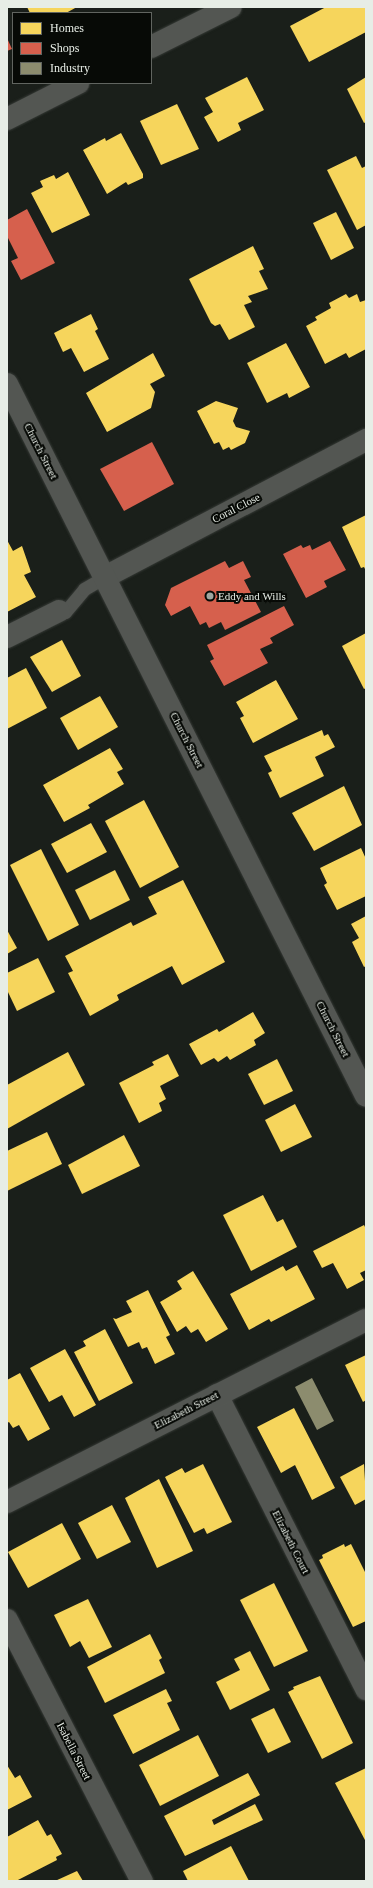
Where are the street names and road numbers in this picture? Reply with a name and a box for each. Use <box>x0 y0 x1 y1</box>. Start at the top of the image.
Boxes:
street label: Church Street <box>21 421 61 481</box>
street label: Coral Close <box>210 490 262 526</box>
street label: Church Street <box>167 710 207 770</box>
street label: Church Street <box>313 999 353 1059</box>
street label: Elizabeth Street <box>152 1388 220 1432</box>
street label: Elizabeth Court <box>269 1508 313 1576</box>
street label: Isabella Street <box>54 1720 94 1782</box>

